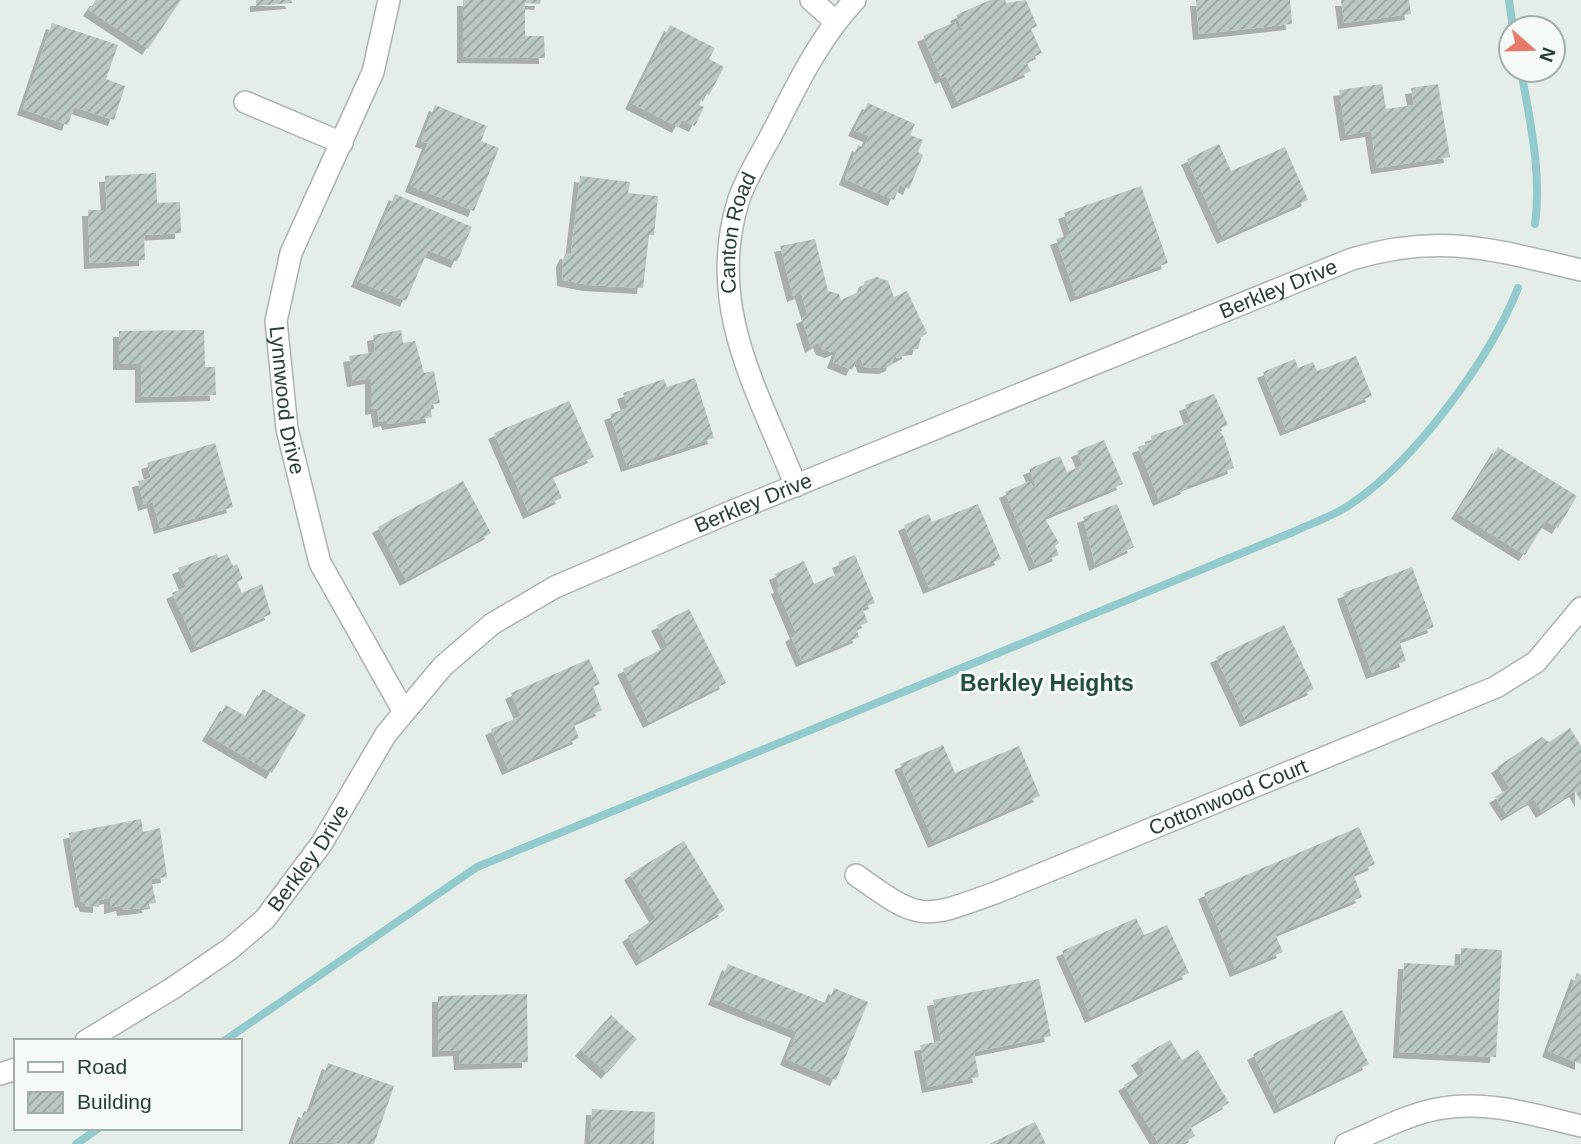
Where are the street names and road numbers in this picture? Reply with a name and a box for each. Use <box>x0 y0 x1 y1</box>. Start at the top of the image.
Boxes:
street label: Canton Road <box>716 168 760 295</box>
street label: Berkley Drive <box>1216 254 1340 323</box>
street label: Lynnwood Drive <box>266 325 310 477</box>
street label: Berkley Drive <box>691 468 815 537</box>
street label: Cottonwood Court <box>1145 754 1311 840</box>
street label: Berkley Drive <box>263 800 353 916</box>

